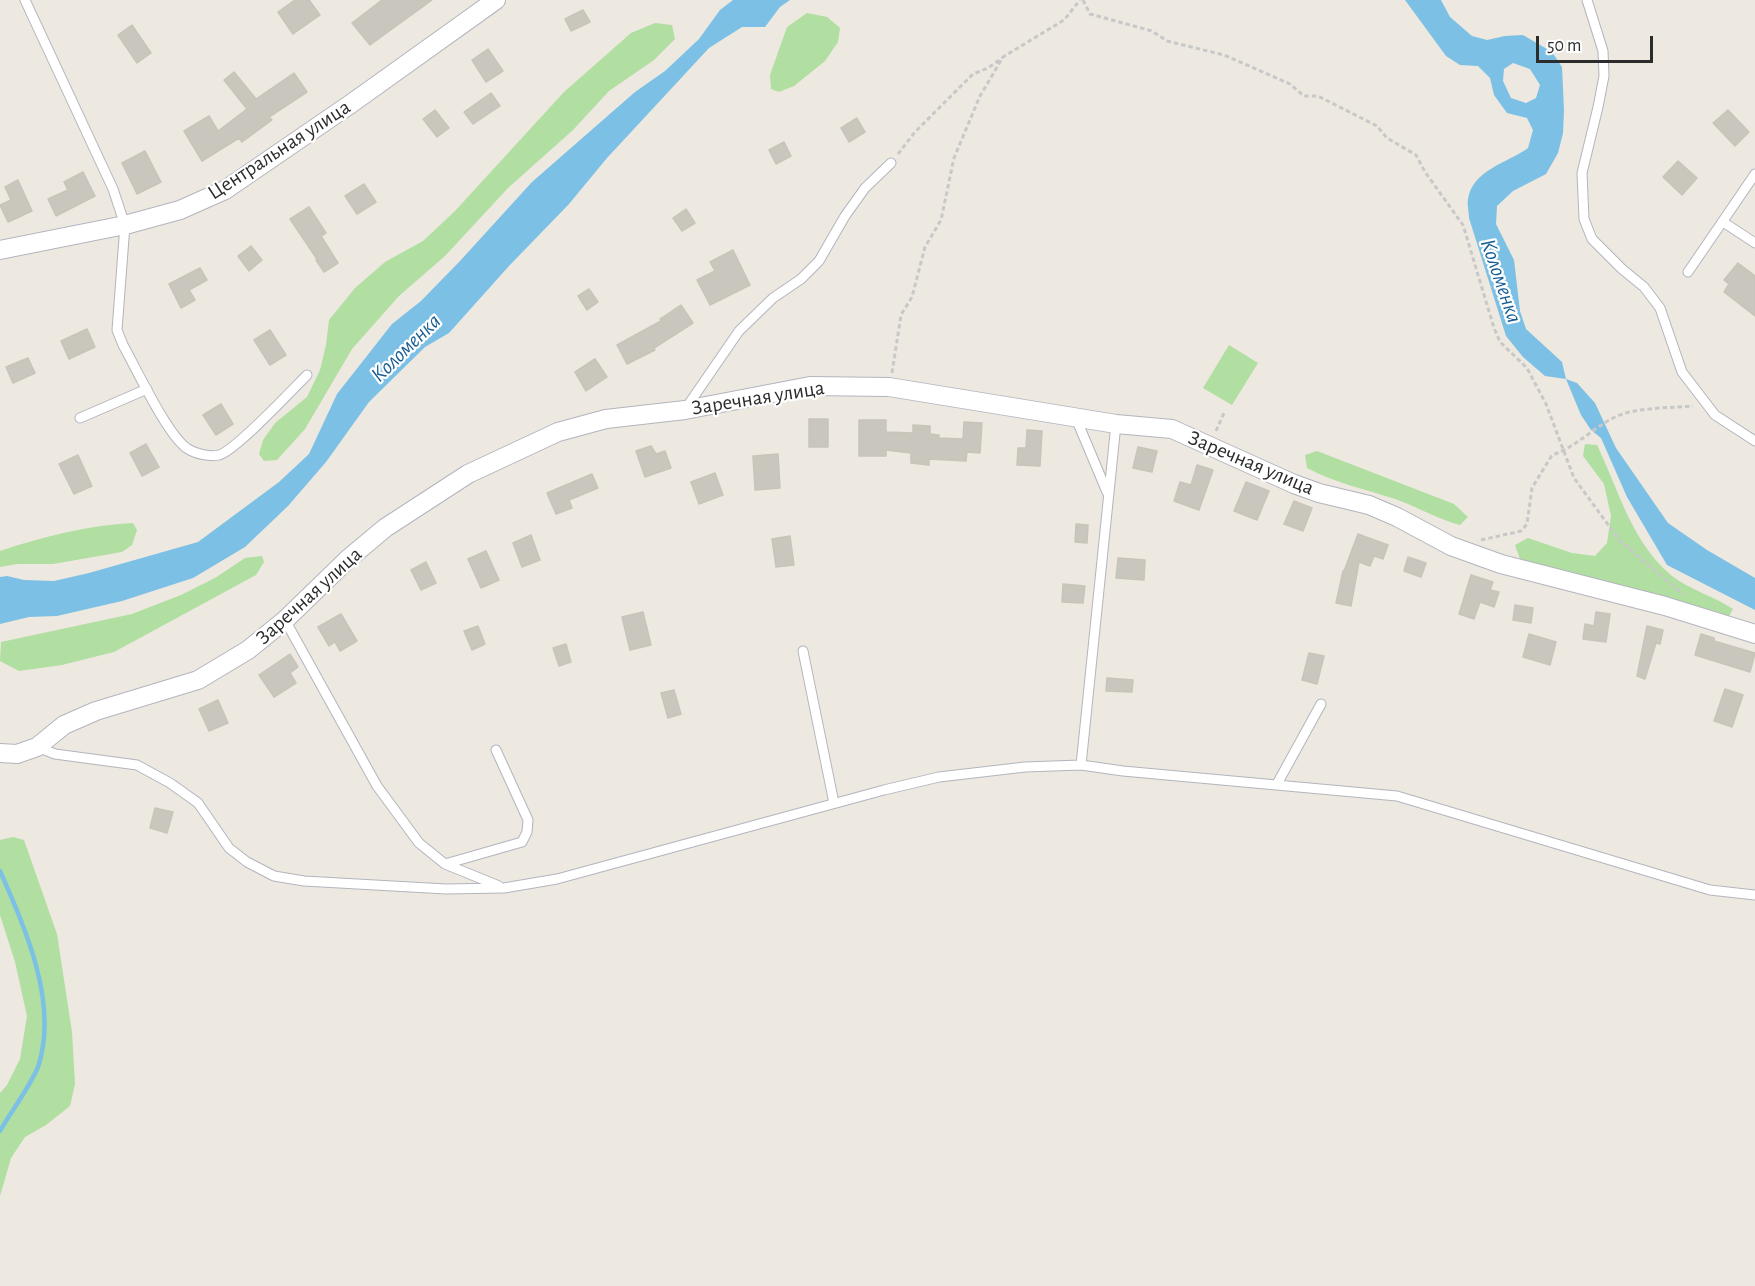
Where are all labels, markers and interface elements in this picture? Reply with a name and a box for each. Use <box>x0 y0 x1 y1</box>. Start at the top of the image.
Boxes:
scale bar <box>1539 24 1656 62</box>
text: 50 m <box>1547 37 1581 55</box>
street label: Центральная улица <box>203 94 355 206</box>
water label: Коломенка <box>1474 236 1528 326</box>
water label: Коломенка <box>366 308 446 388</box>
street label: Заречная улица <box>690 375 826 421</box>
street label: Заречная улица <box>1184 425 1318 501</box>
street label: Заречная улица <box>251 542 367 650</box>

